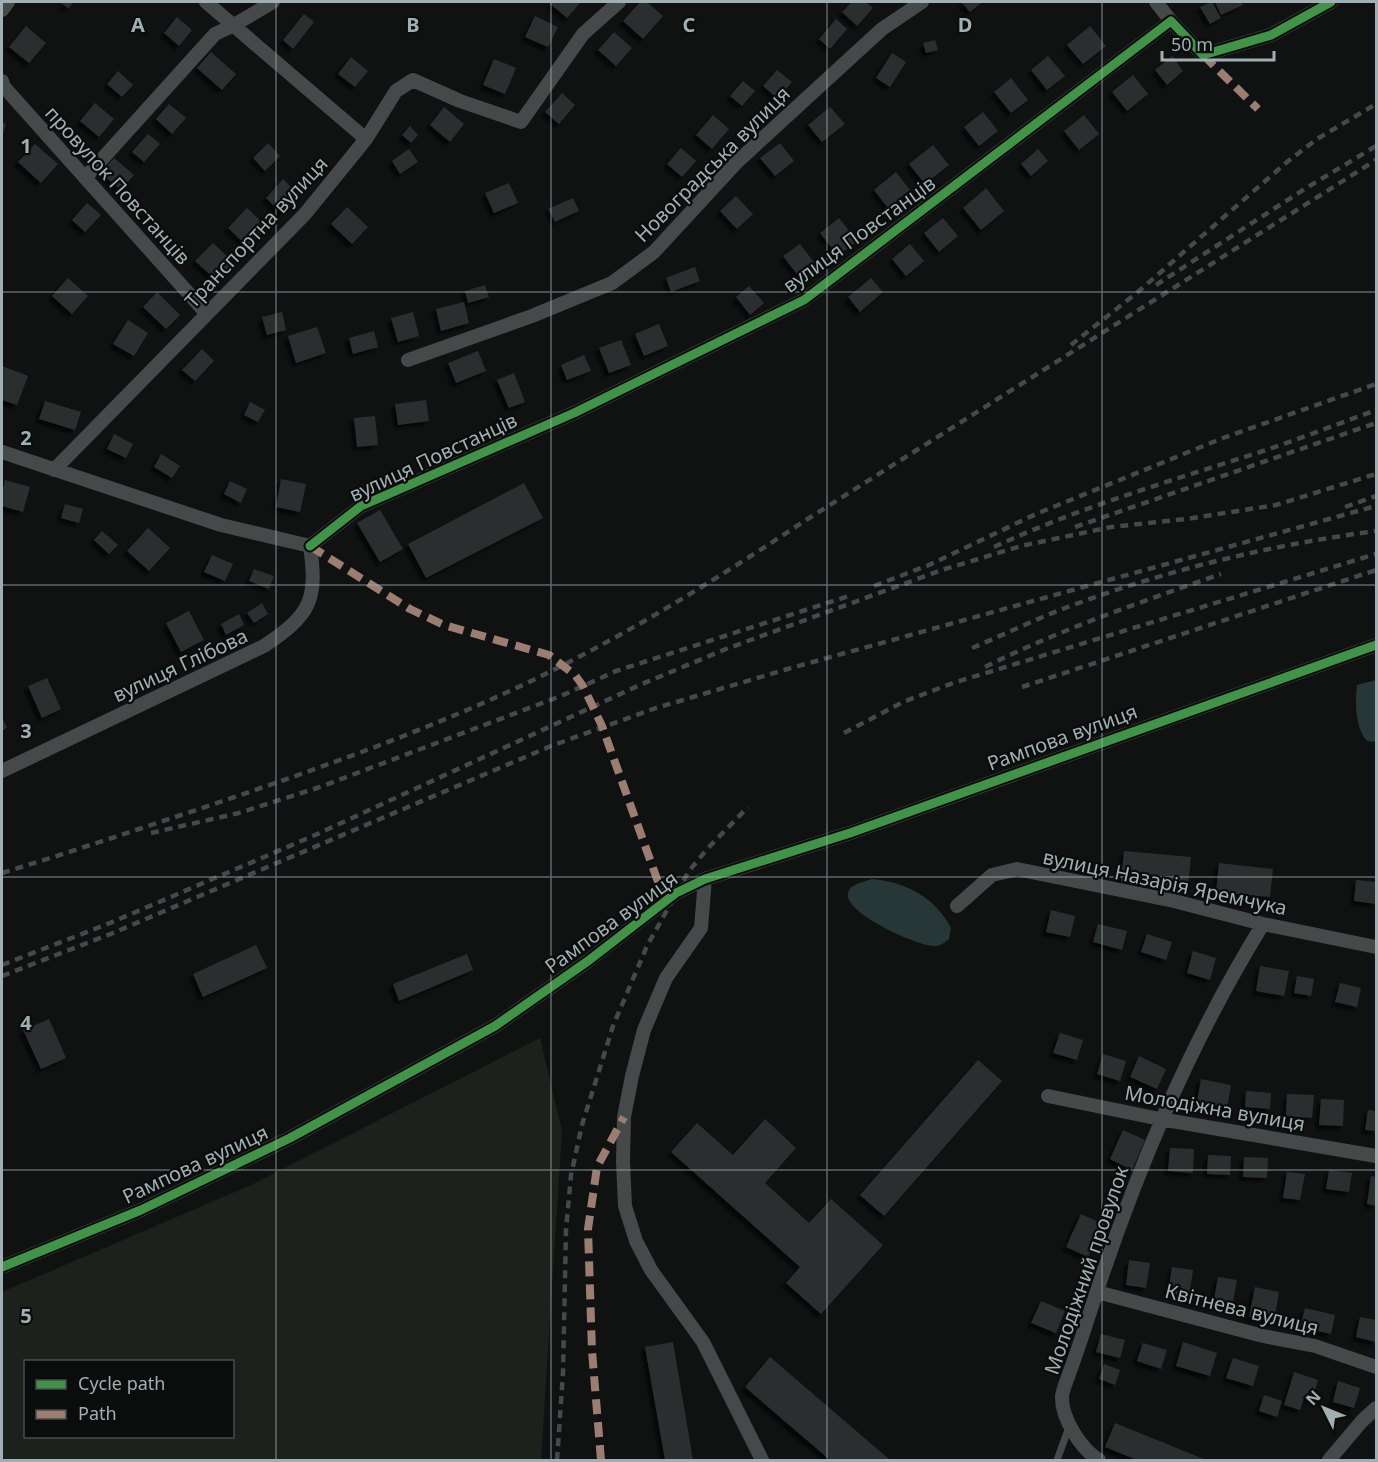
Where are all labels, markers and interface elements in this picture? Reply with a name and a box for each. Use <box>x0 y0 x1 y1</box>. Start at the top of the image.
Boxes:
text: A <box>131 11 145 38</box>
text: B <box>406 11 420 38</box>
text: C <box>683 11 696 38</box>
text: D <box>958 11 972 38</box>
scale bar <box>1162 24 1274 62</box>
text: 50 m <box>1171 32 1213 56</box>
street label: Новоградська вулиця <box>628 80 796 248</box>
street label: провулок Повстанців <box>39 100 197 270</box>
text: 1 <box>20 132 32 159</box>
street label: Транспортна вулиця <box>179 150 333 314</box>
street label: вулиця Повстанців <box>777 169 941 299</box>
street label: вулиця Повстанців <box>345 406 521 508</box>
text: 2 <box>20 424 32 451</box>
street label: вулиця Глібова <box>108 622 252 708</box>
street label: Рампова вулиця <box>983 697 1141 777</box>
text: 3 <box>20 717 32 744</box>
street label: вулиця Назарія Яремчука <box>1040 843 1290 921</box>
street label: Рампова вулиця <box>539 865 683 979</box>
text: 4 <box>20 1009 32 1036</box>
street label: Молодіжна вулиця <box>1123 1079 1307 1137</box>
street label: Рампова вулиця <box>118 1118 272 1210</box>
street label: Молодіжний провулок <box>1038 1162 1135 1378</box>
street label: Квітнева вулиця <box>1162 1277 1322 1341</box>
text: 5 <box>20 1302 32 1329</box>
legend <box>24 1360 234 1438</box>
text: Cycle path <box>78 1371 165 1395</box>
north arrow <box>1294 1378 1354 1438</box>
text: N <box>1301 1386 1326 1410</box>
text: Path <box>78 1401 117 1425</box>

